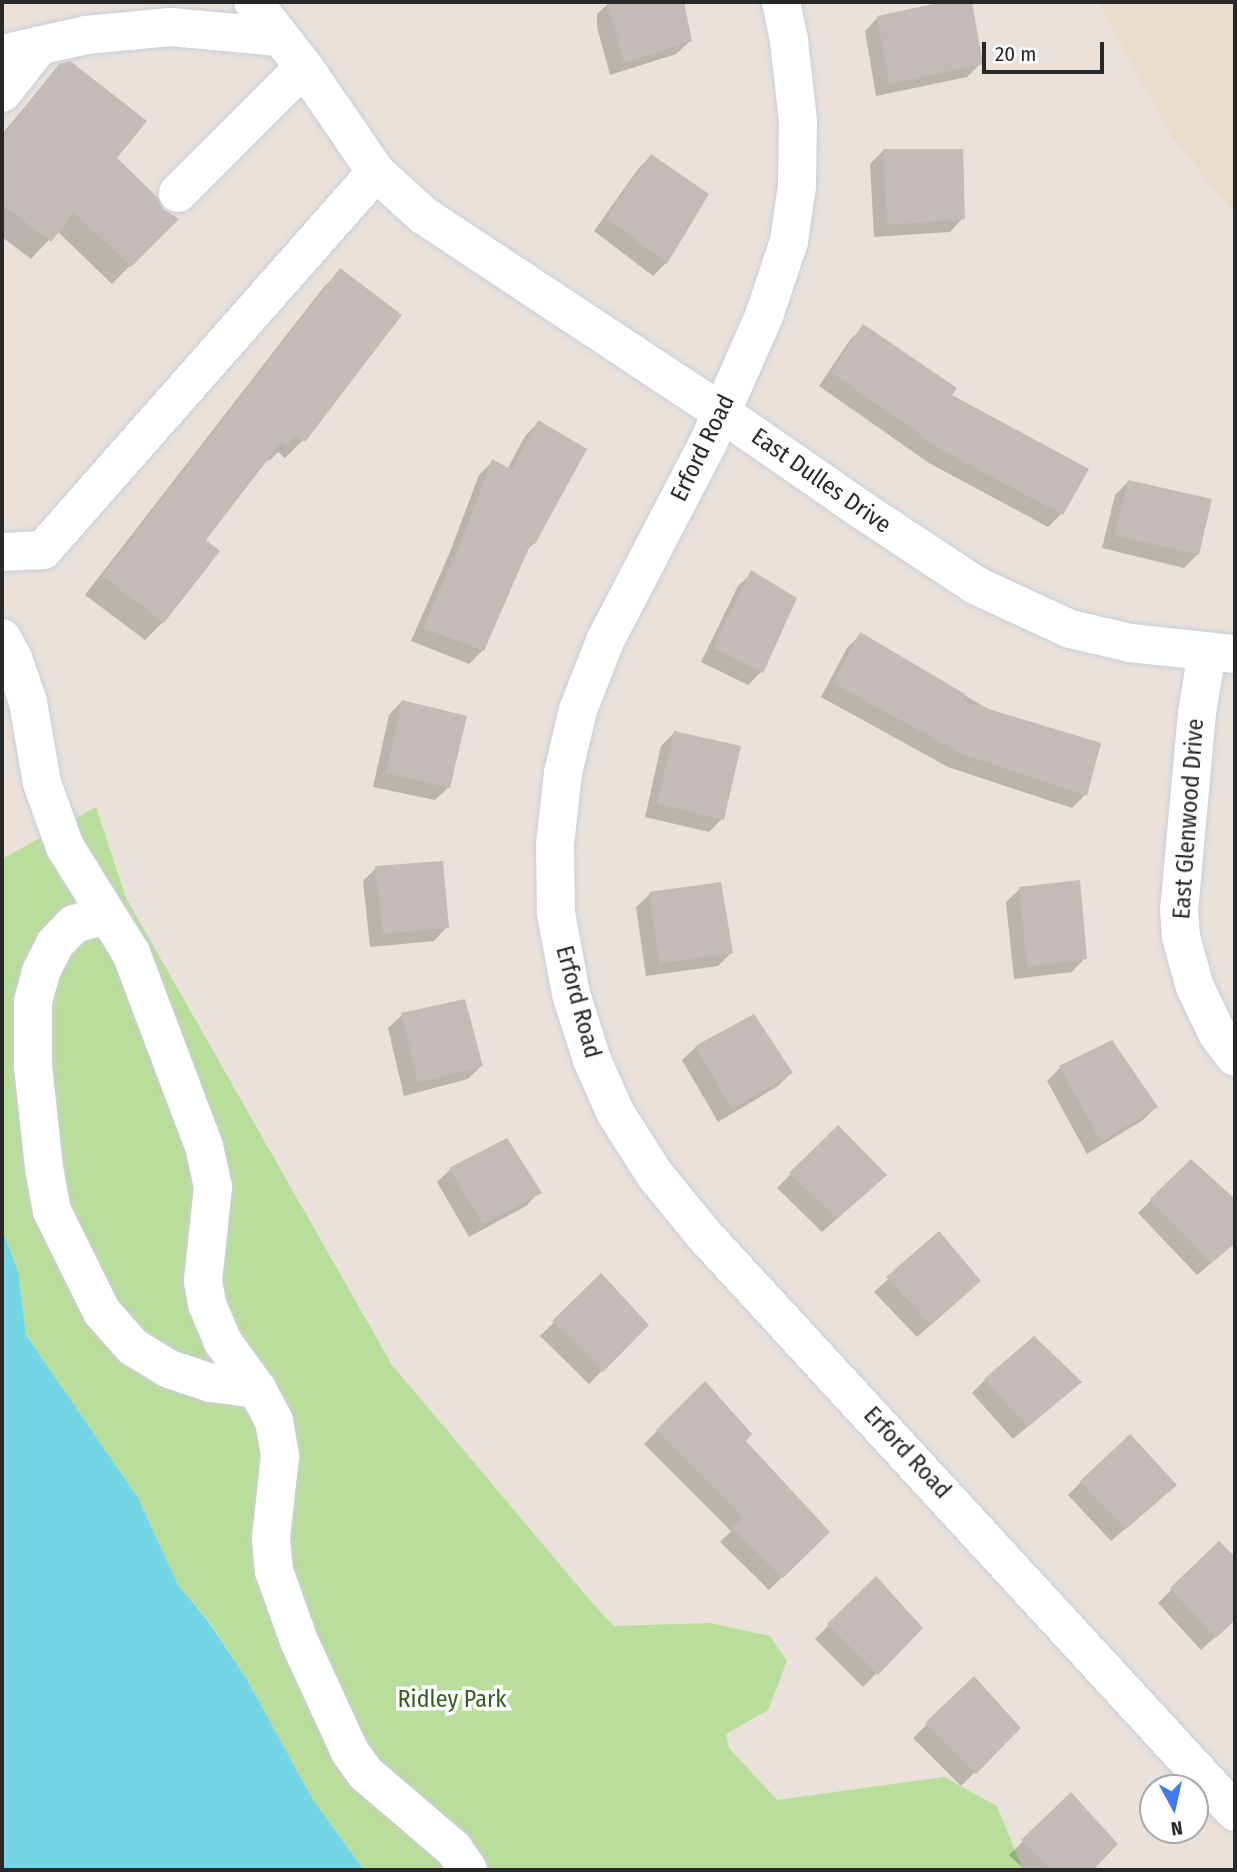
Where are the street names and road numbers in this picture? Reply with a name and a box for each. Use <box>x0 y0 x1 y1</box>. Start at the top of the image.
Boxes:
street label: Erford Road <box>665 390 741 506</box>
street label: East Dulles Drive <box>746 422 896 540</box>
street label: East Glenwood Drive <box>1168 718 1210 920</box>
street label: Erford Road <box>549 943 607 1061</box>
street label: Erford Road <box>857 1401 957 1505</box>

